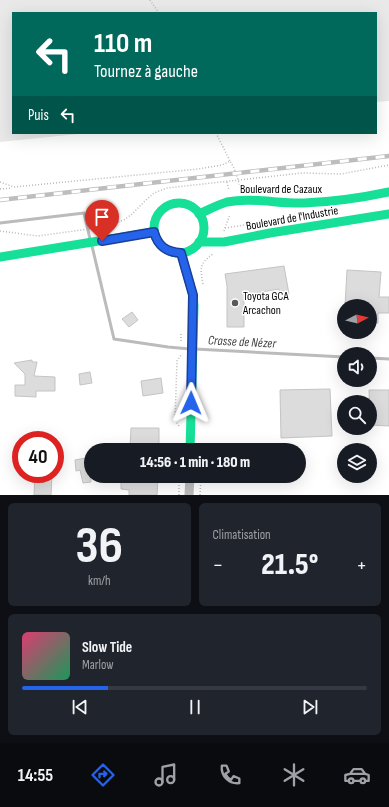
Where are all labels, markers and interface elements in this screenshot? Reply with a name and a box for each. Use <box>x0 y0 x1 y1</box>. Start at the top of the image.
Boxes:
text: 110 m <box>94 27 152 60</box>
icon: left <box>28 28 80 80</box>
text: Tournez à gauche <box>94 61 198 82</box>
icon: left <box>57 104 79 126</box>
text: Puis <box>28 106 49 125</box>
street label: Boulevard de Cazaux <box>240 182 322 197</box>
pin <box>85 200 119 241</box>
street label: Boulevard de l'Industrie <box>245 203 340 234</box>
icon: arrive <box>91 206 113 228</box>
place label: Toyota GCA Arcachon <box>242 289 289 318</box>
marker: Toyota GCA Arcachon <box>230 298 240 308</box>
north arrow <box>337 299 377 339</box>
map controls <box>337 299 377 483</box>
water label: Crasse de Nézer <box>207 332 278 352</box>
button: sound <box>337 347 377 387</box>
position arrow <box>170 382 212 424</box>
button: search <box>337 395 377 435</box>
speed limit sign: 40 <box>12 431 64 483</box>
button: layers <box>337 443 377 483</box>
text: 14:56 · 1 min · 180 m <box>140 453 250 472</box>
text: 36 <box>75 515 123 578</box>
text: Climatisation <box>213 527 271 543</box>
text: 21.5° <box>261 547 318 583</box>
text: − <box>213 552 223 579</box>
text: + <box>356 552 367 579</box>
text: km/h <box>88 573 110 589</box>
text: Slow Tide <box>82 638 132 657</box>
text: Marlow <box>82 657 114 673</box>
icon: previous <box>69 696 91 718</box>
icon: pause <box>184 696 206 718</box>
icon: next <box>299 696 321 718</box>
icon: directions <box>89 761 117 789</box>
icon: music <box>152 761 180 789</box>
icon: phone <box>216 761 244 789</box>
icon: climate <box>280 761 308 789</box>
icon: car <box>343 761 371 789</box>
text: 14:55 <box>18 765 53 786</box>

